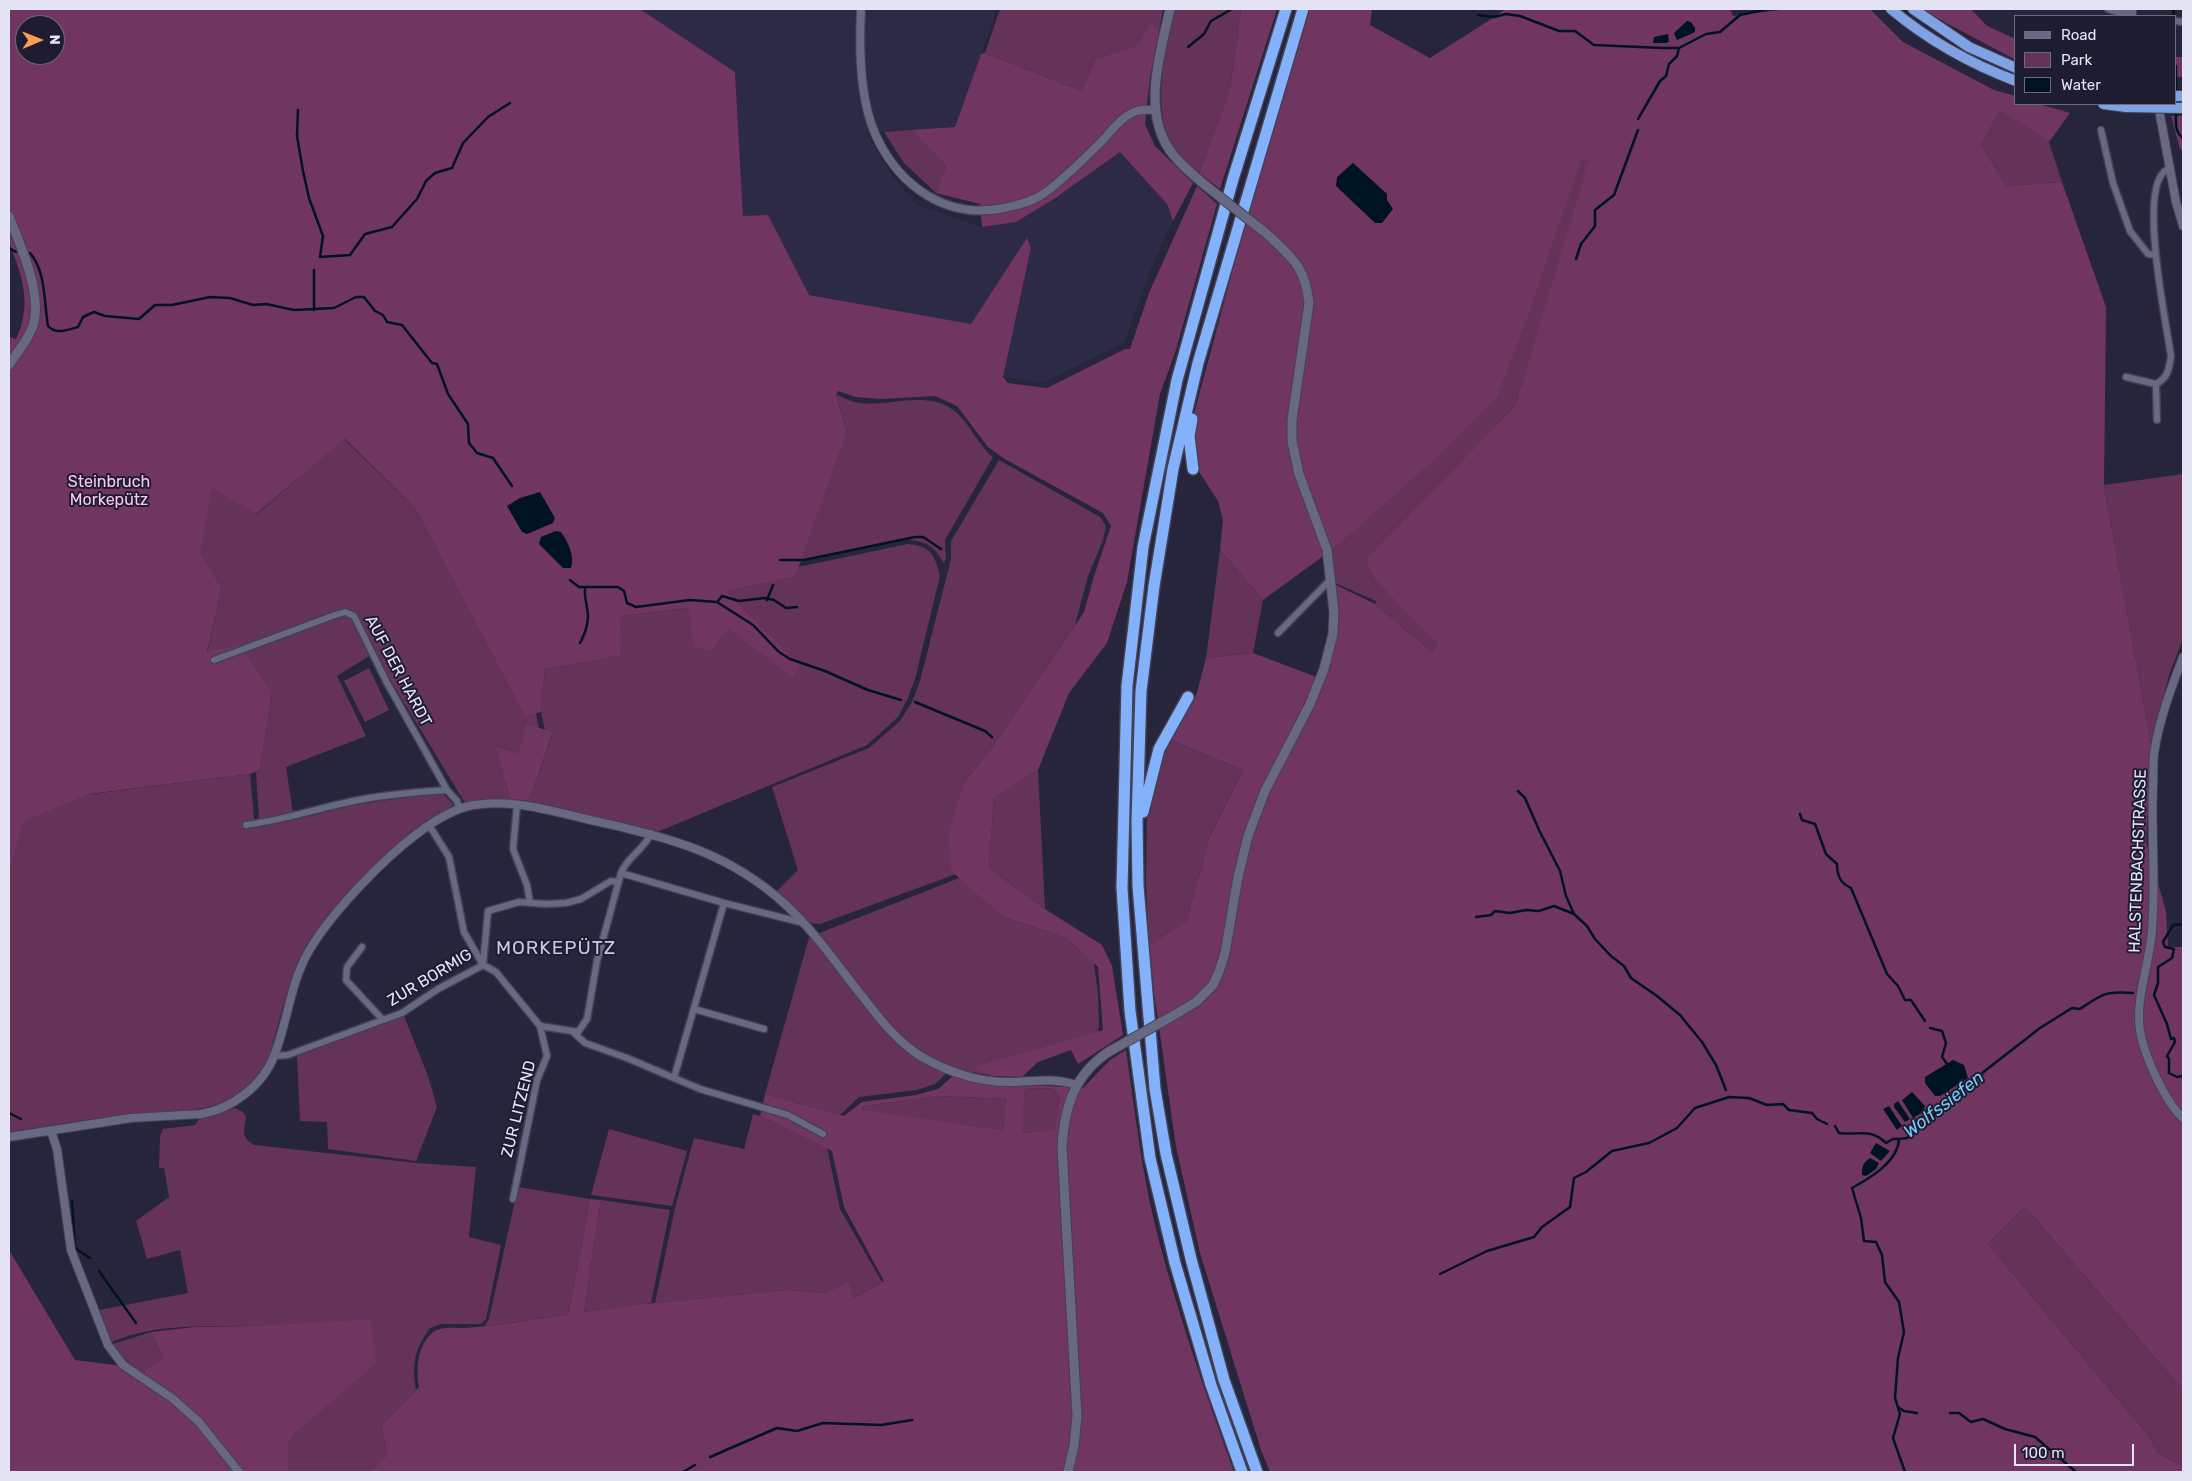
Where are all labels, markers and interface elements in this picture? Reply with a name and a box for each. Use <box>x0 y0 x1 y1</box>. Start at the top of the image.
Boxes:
north arrow <box>15 15 65 65</box>
legend <box>2014 15 2177 105</box>
text: Road <box>2061 26 2097 44</box>
text: N <box>46 35 63 45</box>
text: Park <box>2061 51 2092 69</box>
text: Water <box>2061 76 2101 94</box>
park label: Steinbruch Morkepütz <box>68 472 150 510</box>
street label: AUF DER HARDT <box>361 612 435 730</box>
street label: HALSTENBACHSTRASSE <box>2125 769 2151 953</box>
district label: MORKEPÜTZ <box>495 938 617 960</box>
street label: ZUR BORMIG <box>384 945 476 1011</box>
street label: ZUR LITZEND <box>498 1059 540 1159</box>
water label: Wolfssiefen <box>1900 1067 1988 1143</box>
scale bar <box>2017 1434 2137 1466</box>
text: 100 m <box>2022 1444 2064 1462</box>

